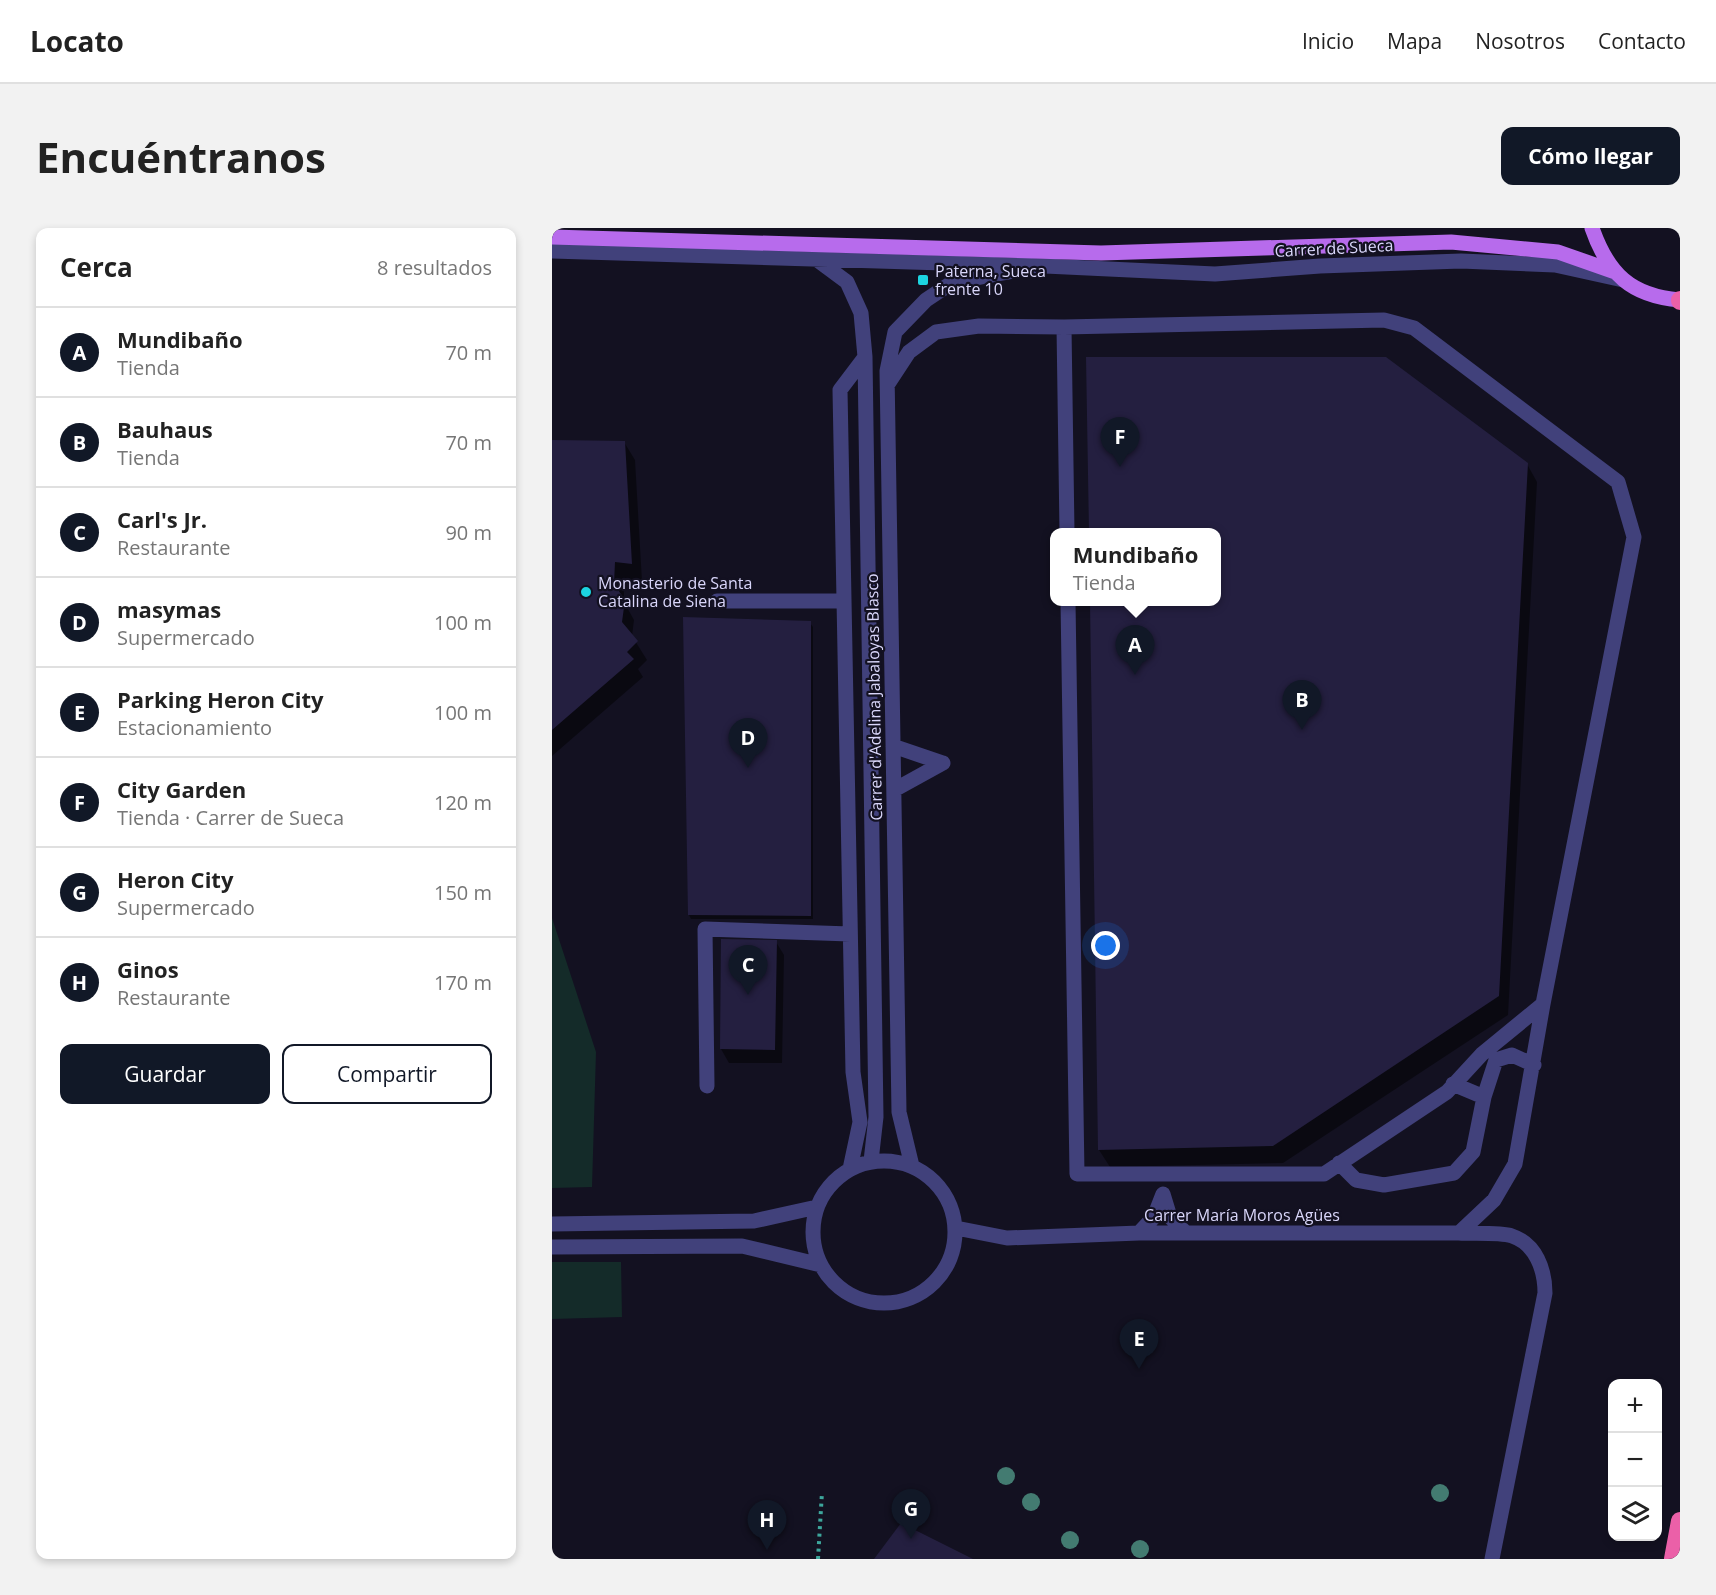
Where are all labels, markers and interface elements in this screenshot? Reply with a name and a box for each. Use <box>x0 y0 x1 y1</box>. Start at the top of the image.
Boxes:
text: Locato <box>30 22 124 60</box>
text: Inicio <box>1302 27 1354 55</box>
text: Mapa <box>1387 27 1442 55</box>
text: Nosotros <box>1475 27 1565 55</box>
text: Contacto <box>1598 27 1686 55</box>
button: Cómo llegar <box>1501 127 1680 185</box>
text: Encuéntranos <box>36 128 326 185</box>
street label: Carrer de Sueca <box>1274 234 1394 262</box>
text: Cerca <box>60 249 133 285</box>
text: 8 resultados <box>377 254 492 281</box>
place label: Paterna, Sueca frente 10 <box>935 260 1046 300</box>
marker: Paterna, Sueca frente 10 <box>916 273 930 287</box>
text: Mundibaño <box>117 324 243 354</box>
text: A <box>73 339 86 366</box>
text: 70 m <box>445 339 492 366</box>
text: Tienda <box>117 354 180 381</box>
text: Bauhaus <box>117 414 213 444</box>
pin: F <box>1100 418 1140 467</box>
text: B <box>73 429 86 456</box>
text: 70 m <box>445 429 492 456</box>
text: Tienda <box>117 444 180 471</box>
text: Carl's Jr. <box>117 504 207 534</box>
text: C <box>73 519 86 546</box>
text: 90 m <box>445 519 492 546</box>
popup <box>1050 528 1221 606</box>
text: Restaurante <box>117 534 231 561</box>
text: Mundibaño <box>1073 539 1198 569</box>
text: Tienda <box>1073 569 1136 596</box>
place label: Monasterio de Santa Catalina de Siena <box>598 572 752 612</box>
street label: Carrer d'Adelina Jabaloyas Blasco <box>861 573 887 821</box>
marker: Monasterio de Santa Catalina de Siena <box>579 585 593 599</box>
text: masymas <box>117 594 221 624</box>
text: D <box>72 609 87 636</box>
text: 100 m <box>434 609 492 636</box>
text: Supermercado <box>117 624 255 651</box>
pin: A <box>1116 626 1154 675</box>
pin: B <box>1282 680 1322 730</box>
text: Parking Heron City <box>117 684 323 714</box>
text: E <box>74 699 85 726</box>
text: 100 m <box>434 699 492 726</box>
text: Estacionamiento <box>117 714 272 741</box>
pin: D <box>728 718 768 768</box>
text: City Garden <box>117 774 246 804</box>
text: F <box>74 789 85 816</box>
text: 120 m <box>434 789 492 816</box>
text: Tienda · Carrer de Sueca <box>117 804 344 831</box>
text: Heron City <box>117 864 233 894</box>
text: G <box>72 879 87 906</box>
text: 150 m <box>434 879 492 906</box>
text: Supermercado <box>117 894 255 921</box>
your location <box>1091 931 1120 960</box>
pin: C <box>728 946 768 995</box>
text: Ginos <box>117 954 179 984</box>
text: H <box>72 969 87 996</box>
text: 170 m <box>434 969 492 996</box>
text: Restaurante <box>117 984 231 1011</box>
button: Guardar <box>60 1044 270 1104</box>
button: Compartir <box>282 1044 492 1104</box>
street label: Carrer María Moros Agües <box>1144 1204 1340 1226</box>
pin: E <box>1120 1320 1158 1369</box>
map controls <box>1608 1379 1662 1541</box>
button: + <box>1608 1379 1662 1433</box>
button: − <box>1608 1433 1662 1487</box>
button: layers <box>1608 1487 1662 1541</box>
pin: G <box>892 1490 930 1539</box>
pin: H <box>748 1500 786 1550</box>

